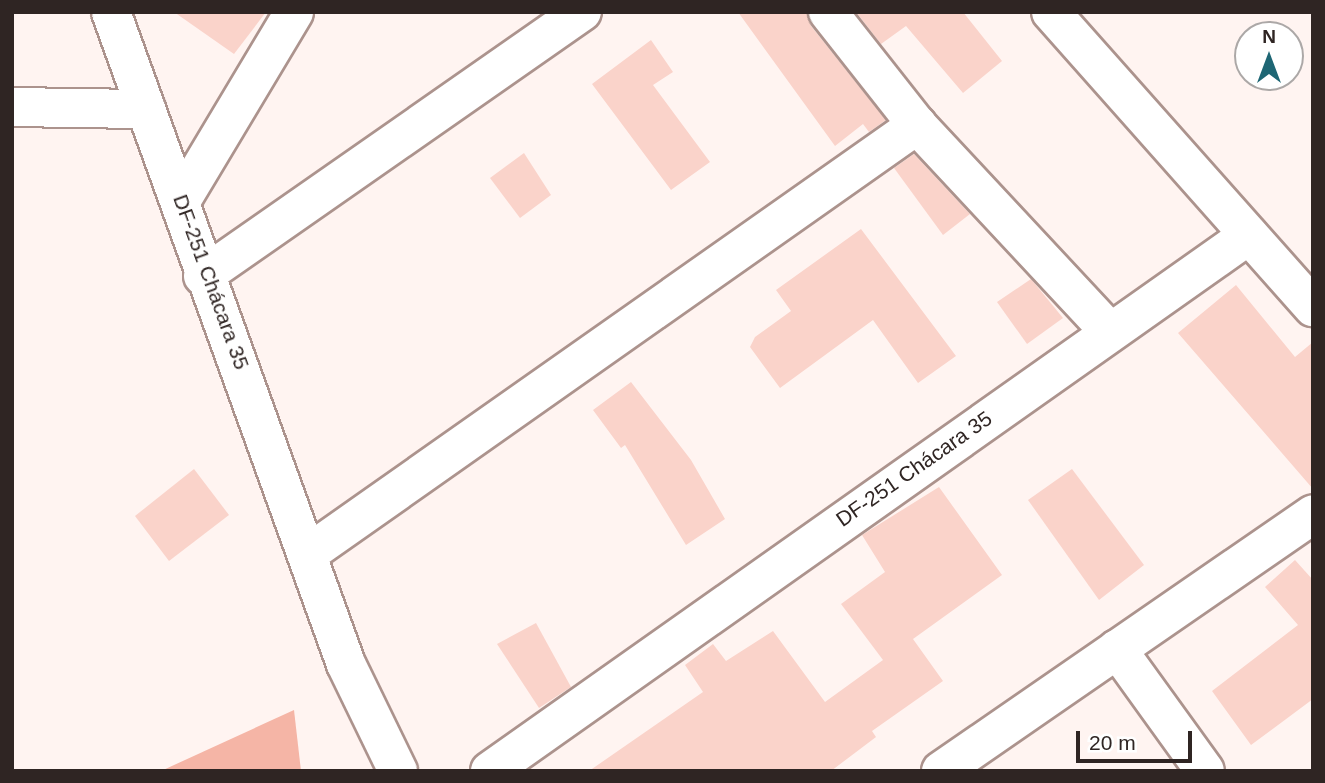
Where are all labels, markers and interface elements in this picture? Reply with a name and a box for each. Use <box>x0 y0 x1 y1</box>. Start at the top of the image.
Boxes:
north arrow <box>1234 21 1304 91</box>
text: N <box>1262 26 1276 47</box>
street label: DF-251 Chácara 35 <box>168 191 254 373</box>
street label: DF-251 Chácara 35 <box>831 406 997 532</box>
scale bar <box>1080 716 1196 760</box>
text: 20 m <box>1089 731 1136 754</box>

